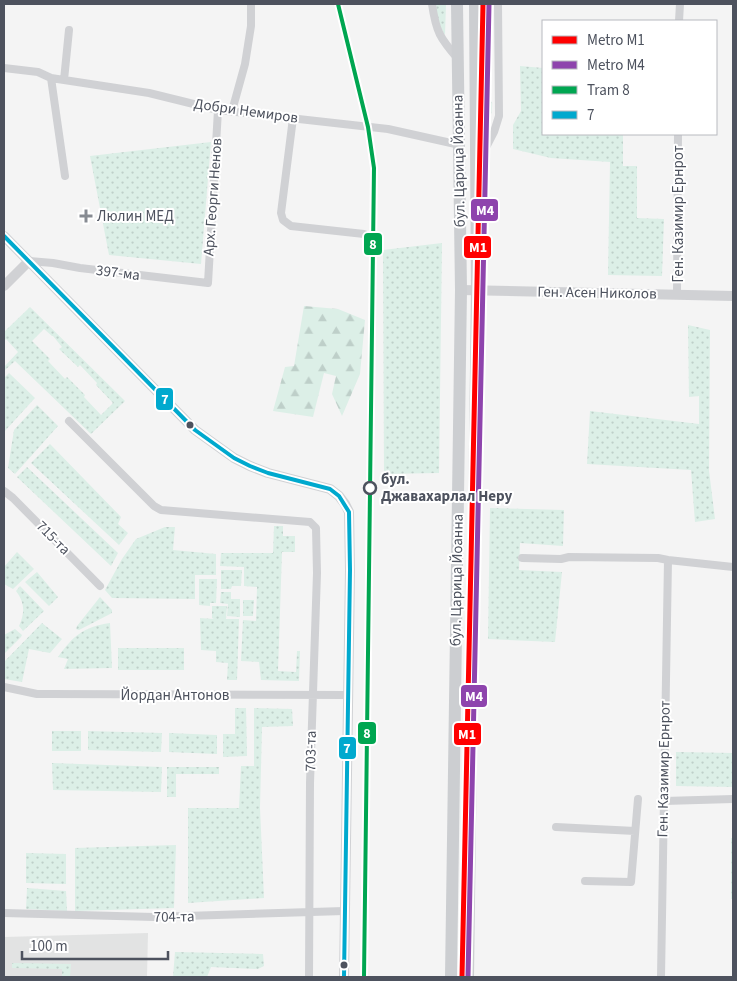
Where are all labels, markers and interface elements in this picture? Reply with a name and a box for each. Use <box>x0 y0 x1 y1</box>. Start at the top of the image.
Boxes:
legend <box>542 20 717 135</box>
text: Metro M1 <box>587 30 645 51</box>
text: Metro M4 <box>587 55 645 76</box>
text: Tram 8 <box>587 80 630 101</box>
street label: Добри Немиров <box>193 93 300 129</box>
street label: бул. Царица Йоанна <box>447 95 471 227</box>
text: 7 <box>587 105 594 126</box>
street label: Арх. Георги Ненов <box>198 137 228 257</box>
street label: Ген. Казимир Ернрот <box>668 145 689 283</box>
line badge: M4 <box>470 198 499 222</box>
text: M4 <box>476 201 495 221</box>
place label: Люлин МЕД <box>97 206 174 227</box>
marker: Люлин МЕД <box>79 209 93 223</box>
line badge: 8 <box>363 232 383 256</box>
text: 8 <box>369 235 377 255</box>
line badge: M1 <box>463 235 492 259</box>
text: M1 <box>469 238 487 258</box>
street label: 397-ма <box>95 260 141 286</box>
street label: Ген. Асен Николов <box>537 281 657 305</box>
line badge: 7 <box>155 387 174 411</box>
text: 7 <box>161 390 169 410</box>
unlabelled marker <box>185 420 195 430</box>
place label: бул. Джавахарлал Неру <box>381 469 513 507</box>
marker: бул. Джавахарлал Неру <box>363 481 377 495</box>
street label: бул. Царица Йоанна <box>445 514 469 646</box>
street label: 715-та <box>31 516 75 560</box>
line badge: M4 <box>460 684 488 708</box>
street label: Йордан Антонов <box>121 685 230 706</box>
text: M4 <box>465 687 484 707</box>
street label: Ген. Казимир Ернрот <box>652 700 676 838</box>
line badge: 8 <box>357 721 377 745</box>
line badge: M1 <box>453 722 482 746</box>
text: 8 <box>363 724 371 744</box>
text: M1 <box>458 725 476 745</box>
street label: 703-та <box>300 730 322 772</box>
line badge: 7 <box>338 736 357 760</box>
text: 7 <box>343 739 351 759</box>
street label: 704-та <box>153 906 195 928</box>
scale bar <box>22 928 169 960</box>
text: 100 m <box>30 936 68 957</box>
unlabelled marker <box>339 960 349 970</box>

